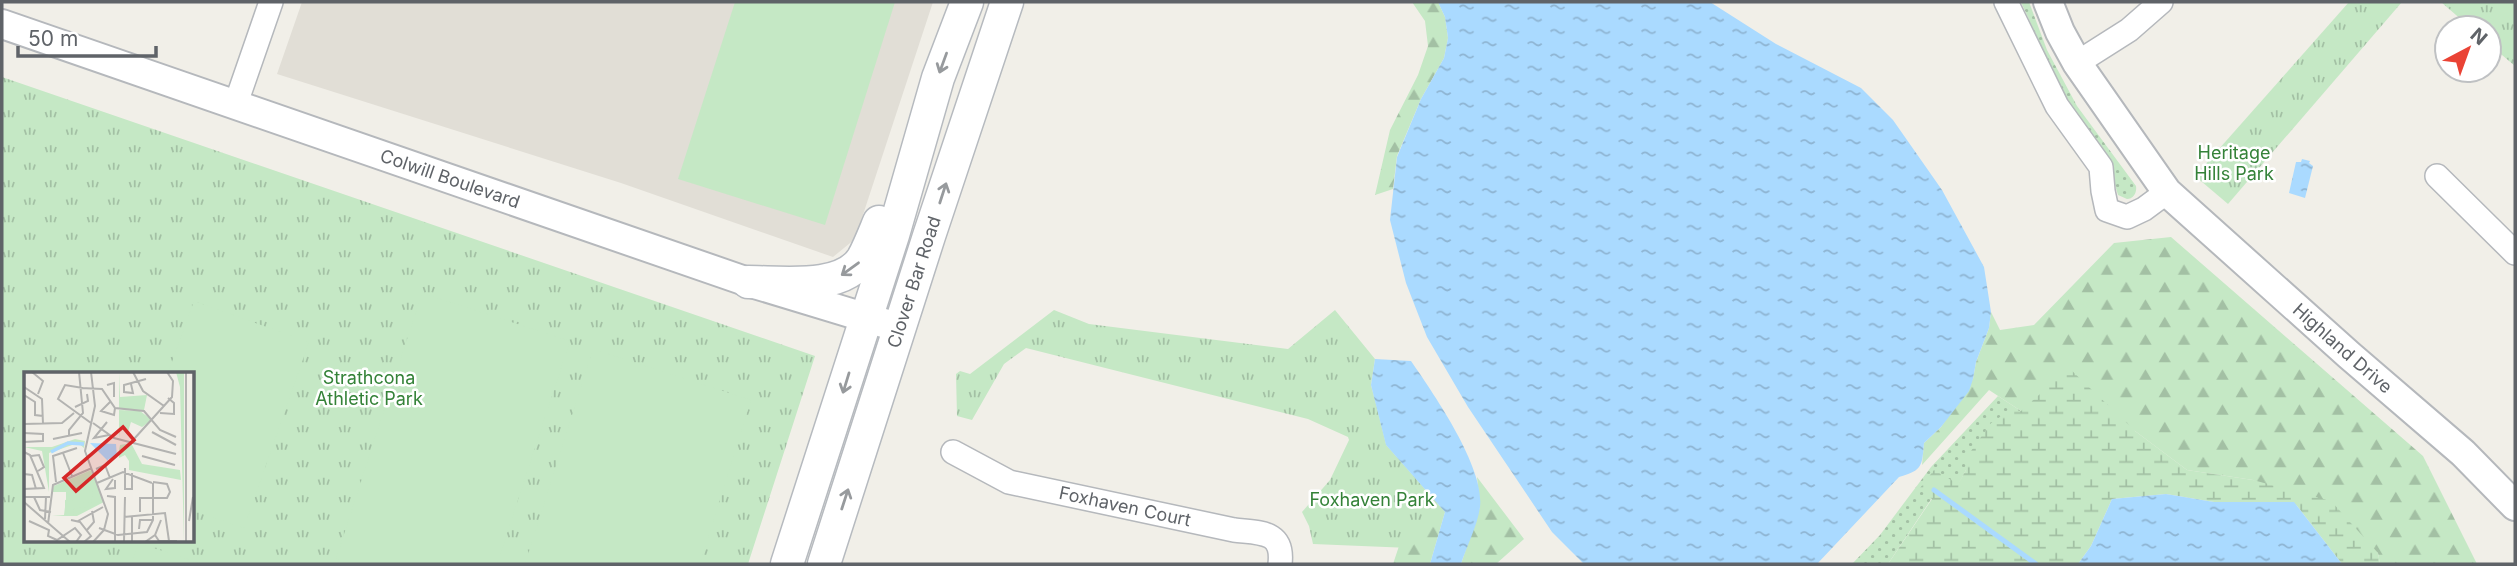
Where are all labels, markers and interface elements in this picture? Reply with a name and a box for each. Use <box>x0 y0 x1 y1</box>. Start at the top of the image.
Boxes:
scale bar <box>18 14 156 58</box>
north arrow <box>2433 14 2503 84</box>
text: N <box>2466 23 2492 50</box>
text: 50 m <box>28 26 78 51</box>
one-way arrow <box>936 52 948 74</box>
park label: Heritage Hills Park <box>2194 142 2274 184</box>
street label: Colwill Boulevard <box>377 145 523 212</box>
one-way arrow <box>938 183 950 205</box>
street label: Clover Bar Road <box>883 213 945 350</box>
one-way arrow <box>841 261 860 276</box>
street label: Highland Drive <box>2289 299 2397 397</box>
park label: Strathcona Athletic Park <box>315 367 423 409</box>
inset map <box>24 372 194 542</box>
one-way arrow <box>838 372 851 394</box>
street label: Foxhaven Court <box>1057 482 1193 531</box>
one-way arrow <box>839 488 852 510</box>
park label: Foxhaven Park <box>1309 489 1435 510</box>

